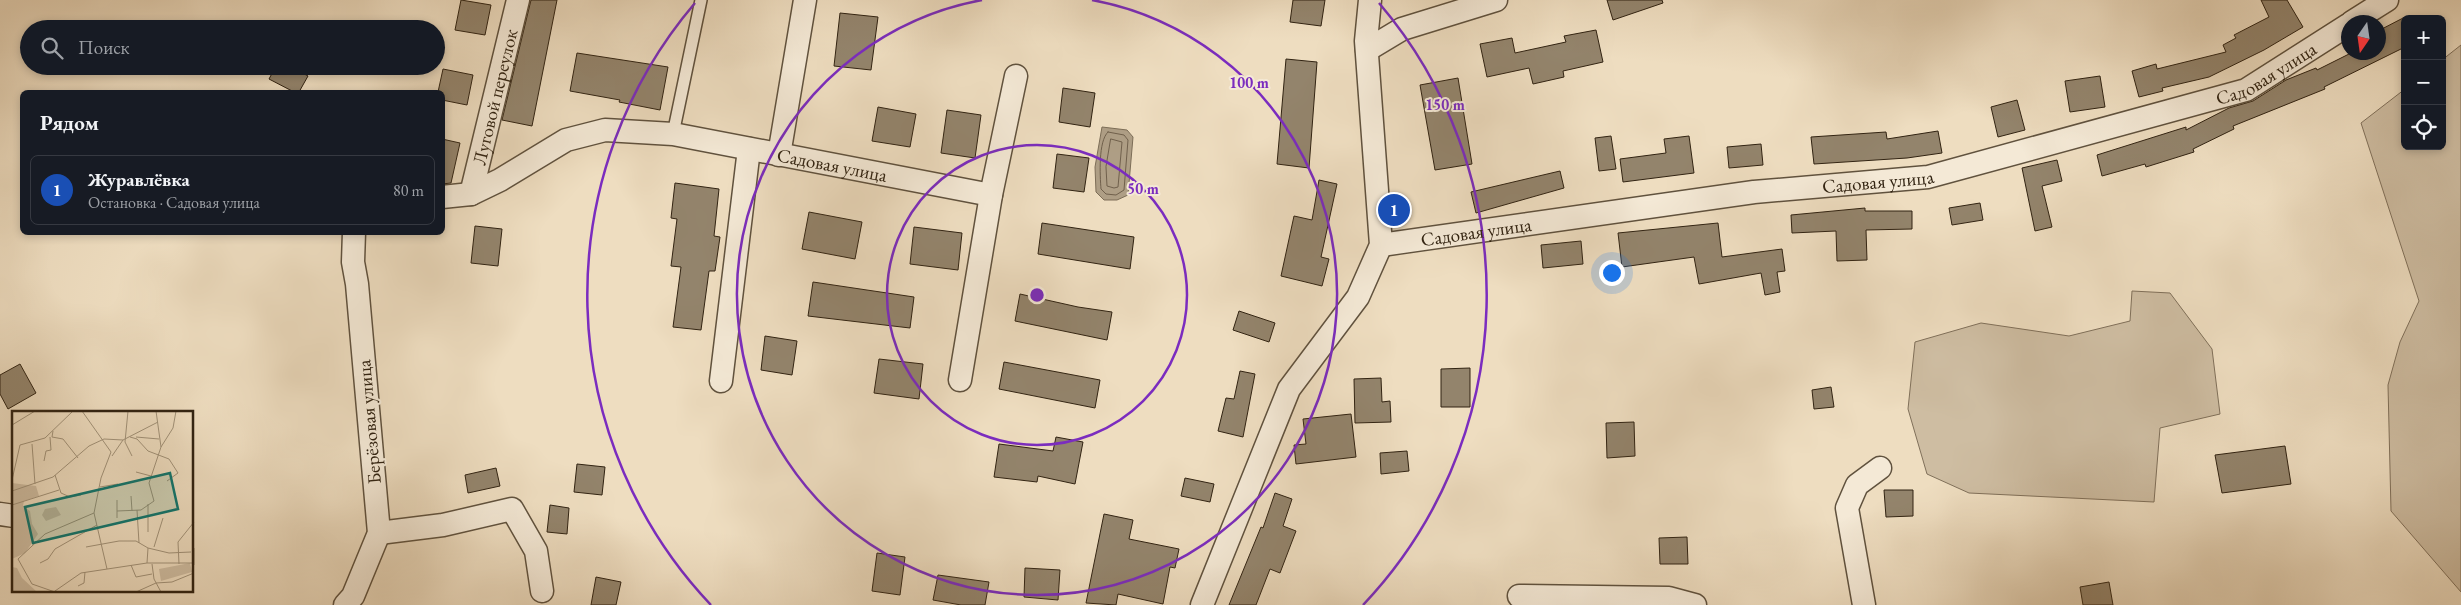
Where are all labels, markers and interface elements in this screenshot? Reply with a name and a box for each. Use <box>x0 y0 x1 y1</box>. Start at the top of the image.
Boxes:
north arrow <box>2341 15 2386 60</box>
map controls <box>2401 15 2446 150</box>
button: + <box>2401 15 2446 60</box>
search box <box>20 20 445 75</box>
street label: Луговой переулок <box>466 26 523 167</box>
icon: search <box>38 34 66 62</box>
text: Поиск <box>78 35 130 60</box>
street label: Садовая улица <box>2213 36 2321 110</box>
button: − <box>2401 60 2446 105</box>
text: 100 m <box>1229 73 1269 92</box>
text: 150 m <box>1425 95 1465 114</box>
button: locate <box>2401 105 2446 150</box>
text: Рядом <box>40 109 99 136</box>
street label: Садовая улица <box>775 142 890 187</box>
street label: Садовая улица <box>1821 163 1937 199</box>
text: Журавлёвка <box>88 167 190 192</box>
text: 50 m <box>1127 179 1159 198</box>
text: 1 <box>53 180 61 201</box>
text: 80 m <box>393 180 424 201</box>
pin: 1 <box>1378 191 1410 229</box>
text: Остановка · Садовая улица <box>88 192 260 213</box>
street label: Садовая улица <box>1419 211 1533 252</box>
your location <box>1599 260 1625 286</box>
centre of rings <box>1028 286 1046 304</box>
street label: Берёзовая улица <box>351 358 387 485</box>
inset map <box>12 411 194 592</box>

